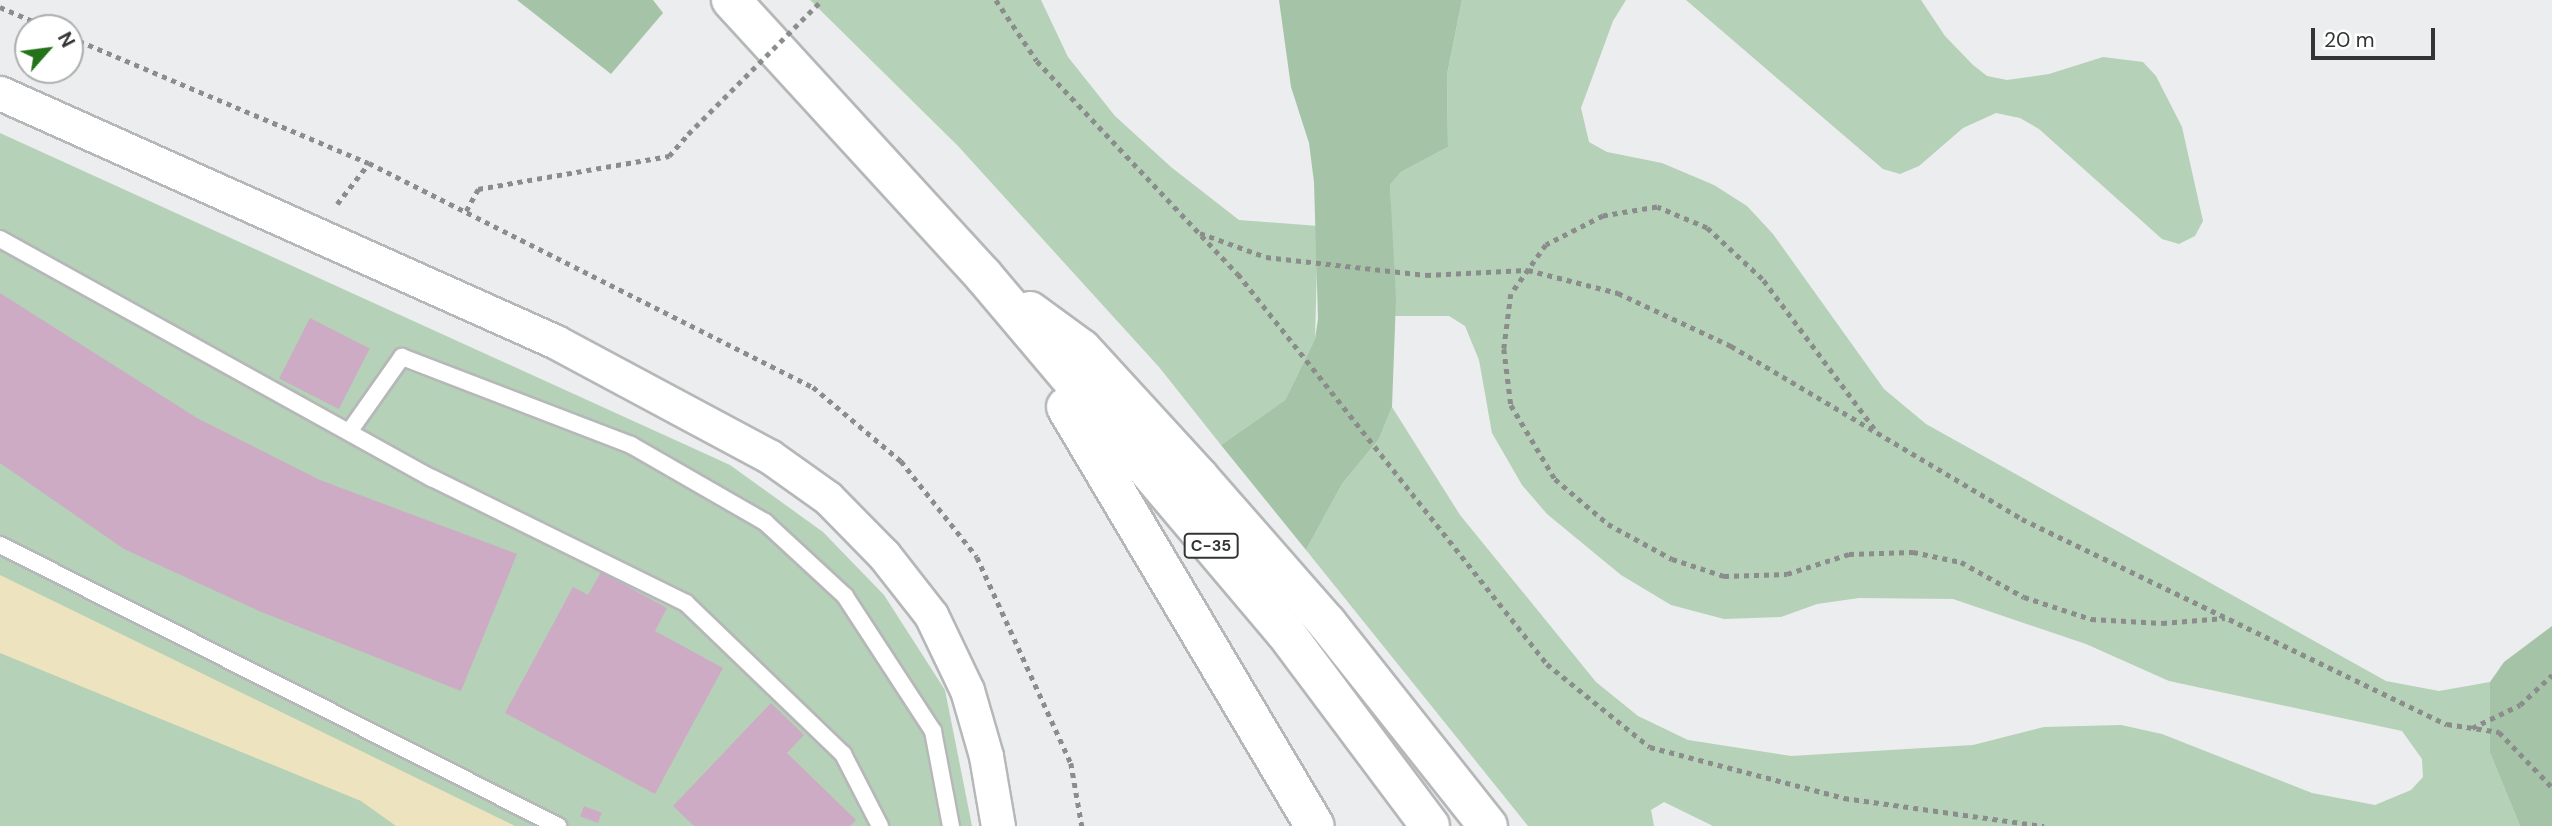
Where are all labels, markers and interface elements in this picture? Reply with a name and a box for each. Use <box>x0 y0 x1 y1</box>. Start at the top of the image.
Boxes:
north arrow <box>14 14 84 84</box>
scale bar <box>2314 14 2438 58</box>
text: 20 m <box>2324 26 2375 54</box>
text: N <box>52 28 81 52</box>
road number: C-35 <box>1183 534 1239 558</box>

